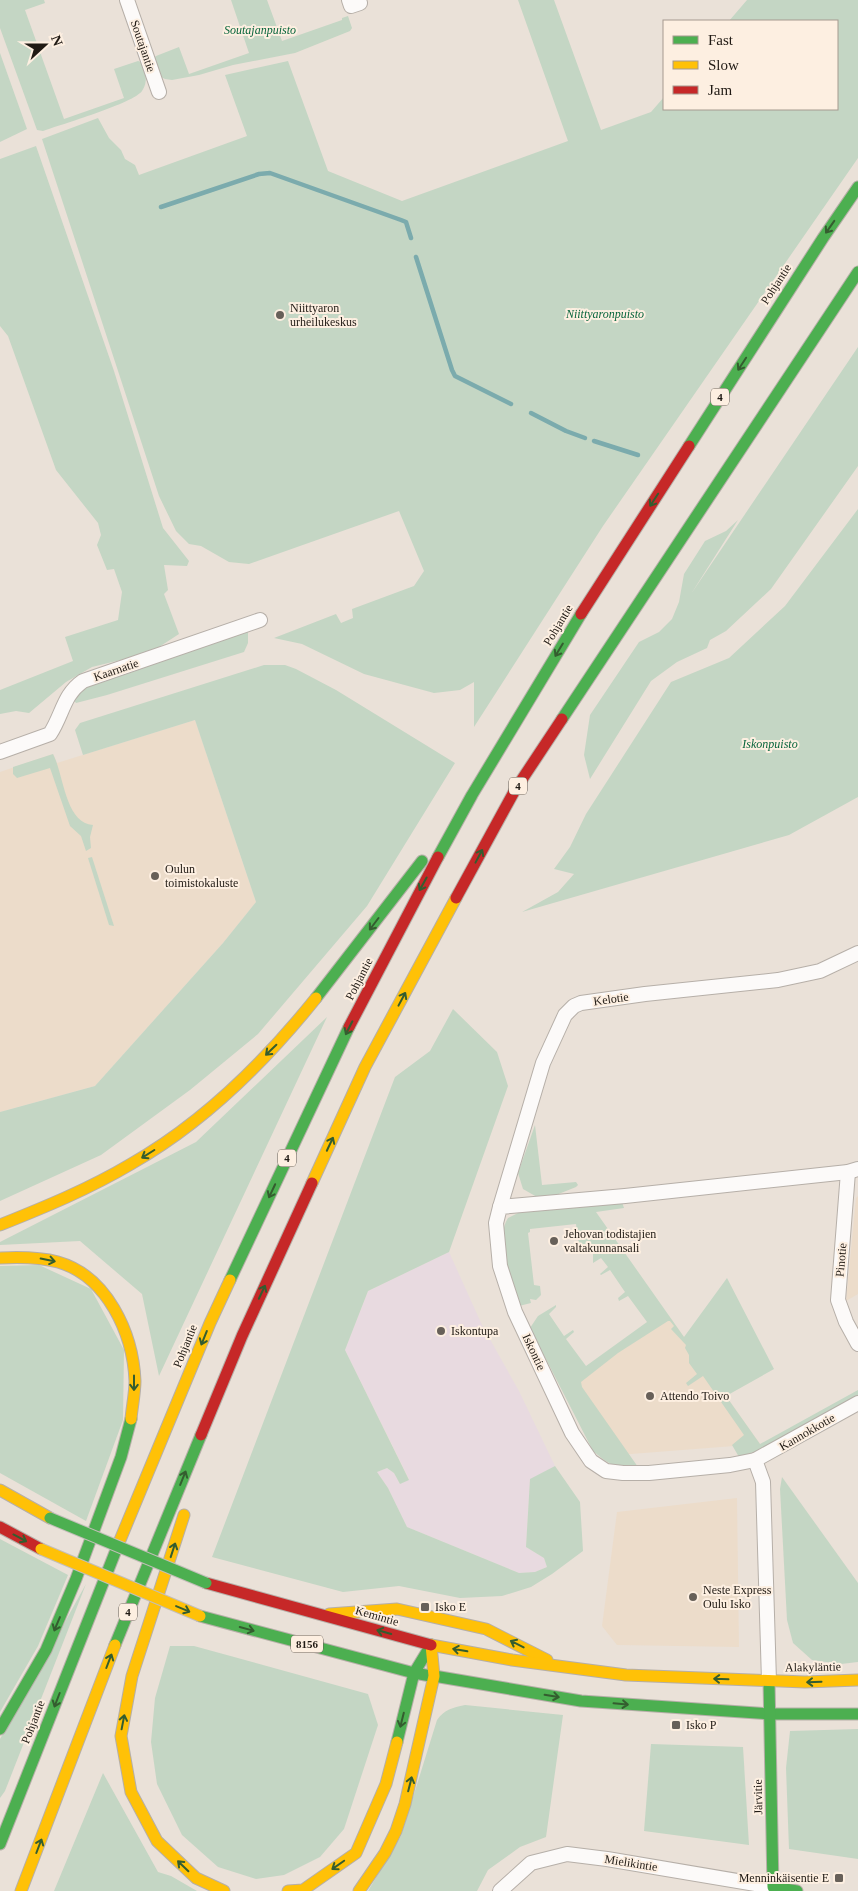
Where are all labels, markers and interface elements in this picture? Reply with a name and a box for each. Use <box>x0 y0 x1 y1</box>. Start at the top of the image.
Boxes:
street label: Soutajantie <box>128 18 158 74</box>
north arrow <box>20 20 70 70</box>
legend <box>663 20 838 110</box>
park label: Soutajanpuisto <box>224 23 296 37</box>
text: Fast <box>708 32 734 48</box>
text: N <box>48 33 65 48</box>
text: Slow <box>708 57 739 73</box>
text: Jam <box>708 82 732 98</box>
one-way arrow <box>825 220 835 234</box>
street label: Pohjantie <box>758 261 794 307</box>
place label: Niittyaron urheilukeskus <box>290 301 357 329</box>
park label: Niittyaronpuisto <box>565 307 644 321</box>
marker: Niittyaron urheilukeskus <box>274 309 286 321</box>
one-way arrow <box>736 356 746 370</box>
road number: 4 <box>711 388 729 406</box>
one-way arrow <box>648 493 658 507</box>
street label: Pohjantie <box>540 602 576 648</box>
one-way arrow <box>553 643 563 657</box>
street label: Kaarnatie <box>92 656 140 684</box>
park label: Iskonpuisto <box>741 737 798 751</box>
road number: 4 <box>509 778 527 794</box>
one-way arrow <box>474 848 484 863</box>
place label: Oulun toimistokaluste <box>165 862 238 890</box>
marker: Oulun toimistokaluste <box>149 870 161 882</box>
one-way arrow <box>418 876 428 891</box>
one-way arrow <box>369 917 379 931</box>
street label: Pohjantie <box>342 956 376 1002</box>
street label: Kelotie <box>593 990 629 1008</box>
one-way arrow <box>397 991 407 1006</box>
one-way arrow <box>344 1020 353 1035</box>
one-way arrow <box>265 1044 278 1056</box>
one-way arrow <box>325 1137 335 1152</box>
one-way arrow <box>141 1149 155 1159</box>
road number: 4 <box>278 1150 296 1166</box>
one-way arrow <box>266 1183 276 1198</box>
place label: Jehovan todistajien valtakunnansali <box>564 1227 656 1255</box>
marker: Jehovan todistajien valtakunnansali <box>548 1235 560 1247</box>
street label: Pinotie <box>833 1242 849 1278</box>
one-way arrow <box>40 1256 56 1265</box>
one-way arrow <box>258 1285 268 1300</box>
street label: Pohjantie <box>170 1322 200 1370</box>
place label: Iskontupa <box>451 1324 499 1338</box>
marker: Iskontupa <box>435 1325 447 1337</box>
one-way arrow <box>198 1330 208 1345</box>
street label: Iskontie <box>519 1332 549 1372</box>
one-way arrow <box>129 1374 139 1390</box>
place label: Attendo Toivo <box>660 1389 729 1403</box>
marker: Attendo Toivo <box>644 1390 656 1402</box>
street label: Kannokkotie <box>777 1410 837 1454</box>
one-way arrow <box>179 1471 189 1486</box>
one-way arrow <box>13 1533 28 1543</box>
one-way arrow <box>169 1542 178 1558</box>
place label: Neste Express Oulu Isko <box>703 1583 772 1611</box>
marker: Neste Express Oulu Isko <box>687 1591 699 1603</box>
place label: Isko E <box>435 1600 466 1614</box>
marker: Isko E <box>419 1601 431 1613</box>
street label: Kemintie <box>354 1603 400 1629</box>
road number: 4 <box>119 1604 137 1620</box>
one-way arrow <box>175 1604 190 1614</box>
one-way arrow <box>51 1616 61 1631</box>
one-way arrow <box>238 1624 254 1634</box>
one-way arrow <box>376 1627 392 1637</box>
road number: 8156 <box>291 1636 323 1652</box>
one-way arrow <box>509 1639 524 1649</box>
one-way arrow <box>453 1645 469 1655</box>
one-way arrow <box>105 1654 114 1669</box>
street label: Alakyläntie <box>785 1660 841 1674</box>
one-way arrow <box>713 1674 729 1683</box>
one-way arrow <box>806 1677 822 1686</box>
one-way arrow <box>52 1691 61 1707</box>
one-way arrow <box>543 1691 559 1701</box>
street label: Pohjantie <box>18 1698 48 1746</box>
one-way arrow <box>613 1699 629 1709</box>
one-way arrow <box>397 1712 406 1728</box>
one-way arrow <box>119 1715 129 1731</box>
place label: Isko P <box>686 1718 717 1732</box>
marker: Isko P <box>670 1719 682 1731</box>
one-way arrow <box>406 1777 415 1793</box>
street label: Järvitie <box>751 1779 765 1815</box>
one-way arrow <box>35 1839 44 1854</box>
street label: Mielikintie <box>604 1852 658 1874</box>
one-way arrow <box>177 1860 190 1872</box>
one-way arrow <box>331 1860 345 1870</box>
place label: Menninkäisentie E <box>739 1871 829 1885</box>
marker: Menninkäisentie E <box>833 1872 845 1884</box>

